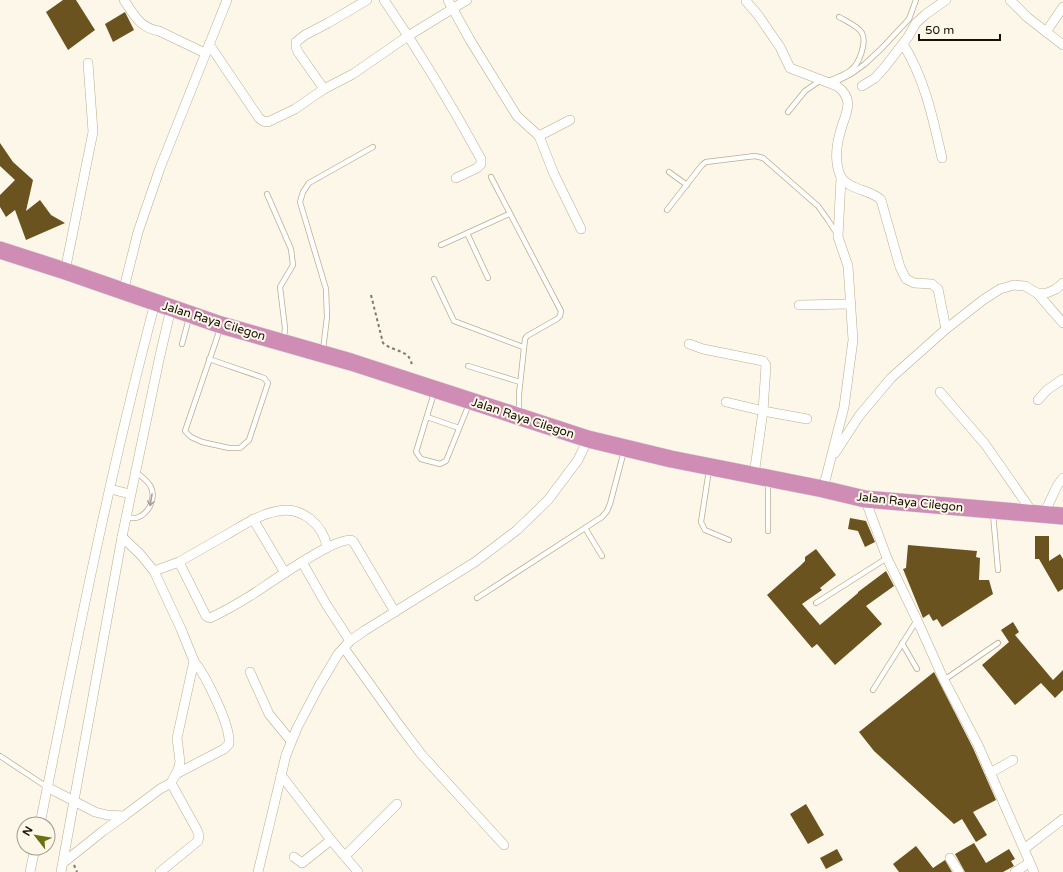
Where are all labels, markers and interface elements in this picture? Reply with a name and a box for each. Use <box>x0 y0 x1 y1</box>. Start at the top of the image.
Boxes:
scale bar <box>919 16 1000 42</box>
text: 50 m <box>925 23 954 37</box>
street label: Jalan Raya Cilegon <box>161 299 267 343</box>
street label: Jalan Raya Cilegon <box>470 395 576 441</box>
street label: Jalan Raya Cilegon <box>856 489 964 515</box>
one-way arrow <box>147 493 155 506</box>
north arrow <box>16 816 56 856</box>
text: N <box>20 824 36 838</box>

